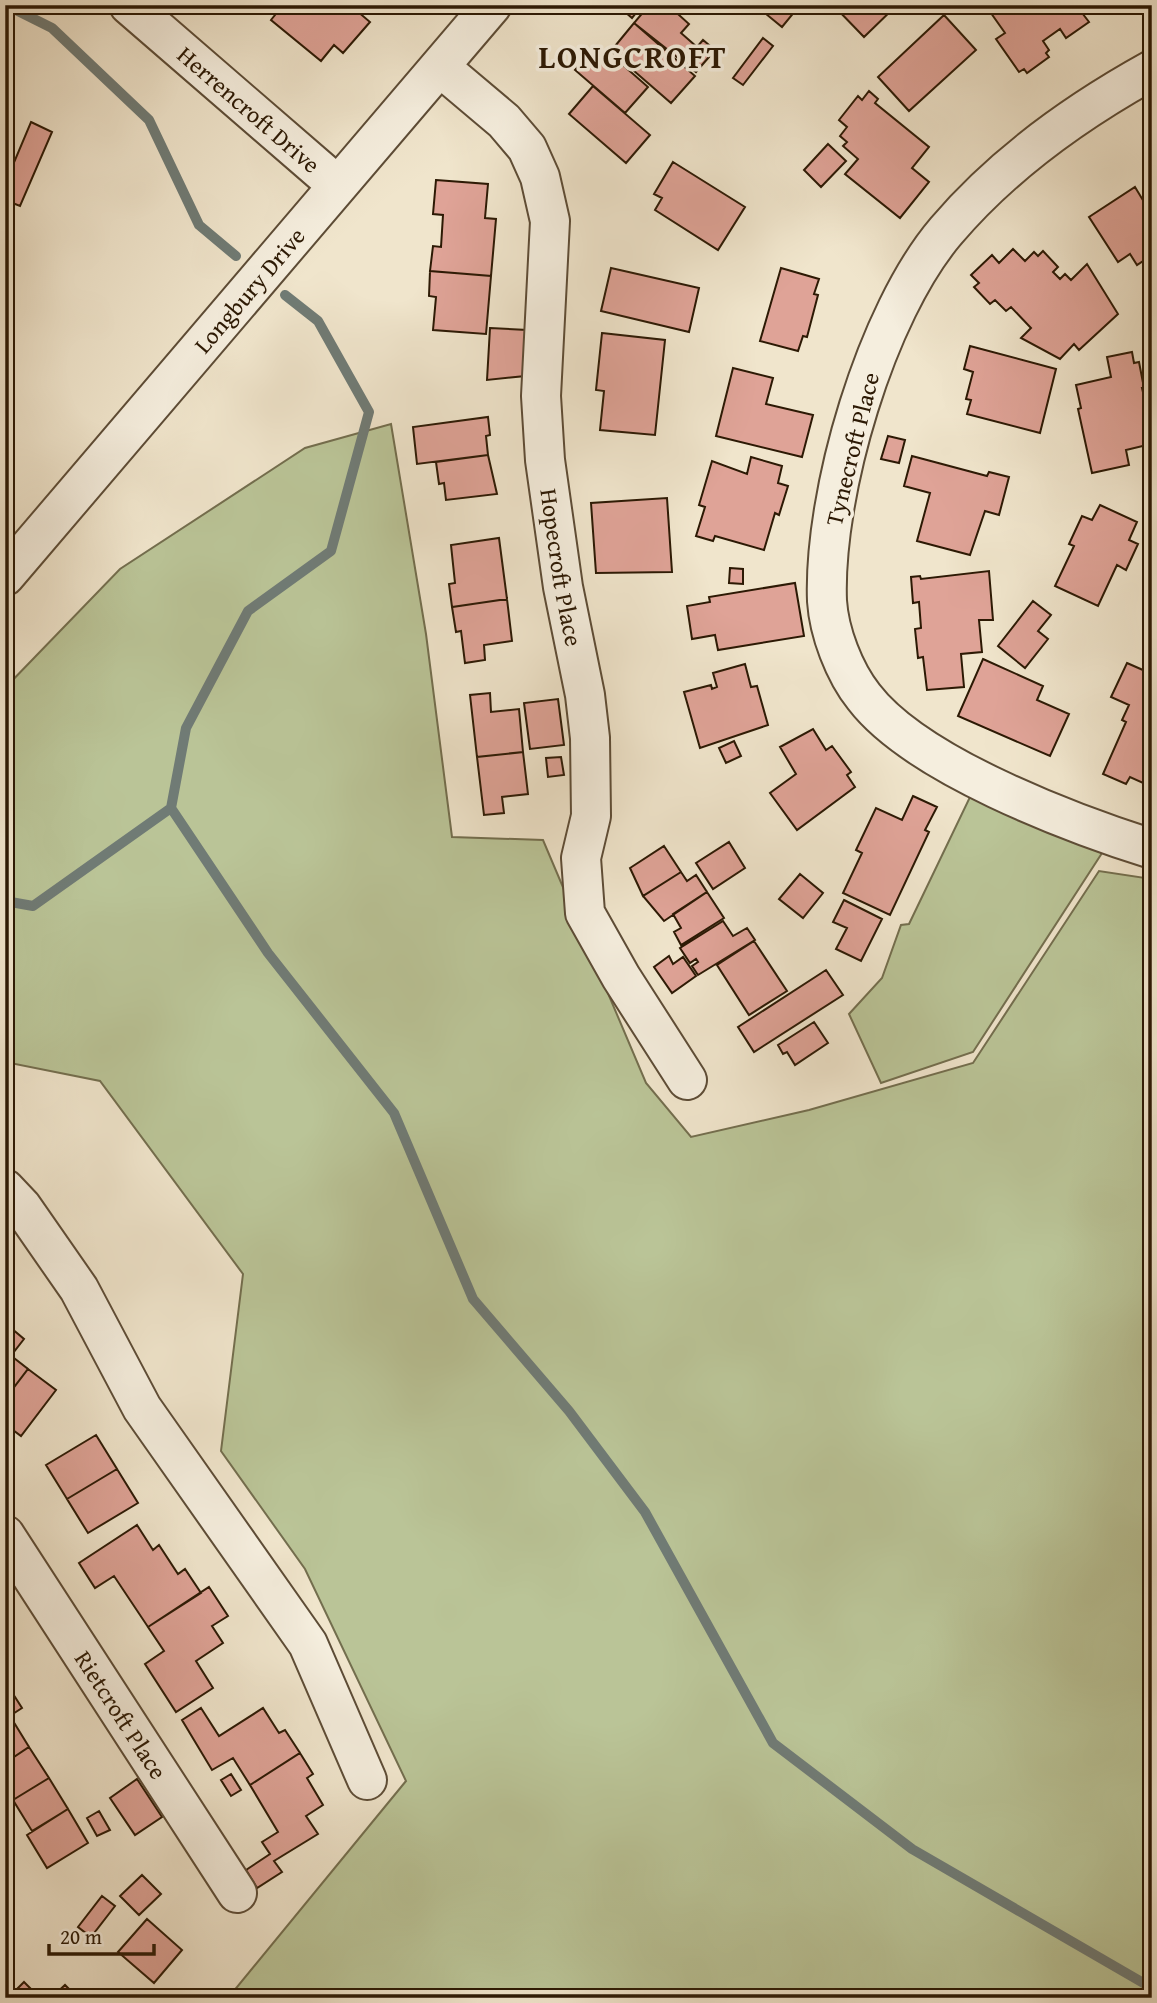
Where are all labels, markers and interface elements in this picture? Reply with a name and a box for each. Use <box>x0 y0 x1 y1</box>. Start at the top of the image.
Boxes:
district label: LONGCROFT <box>538 33 728 80</box>
street label: Herrencroft Drive <box>170 37 328 181</box>
street label: Longbury Drive <box>185 219 313 361</box>
street label: Tynecroft Place <box>816 369 888 529</box>
street label: Hopecroft Place <box>532 486 592 649</box>
street label: Rietcroft Place <box>67 1643 176 1786</box>
scale bar <box>49 1912 154 1956</box>
text: 20 m <box>60 1921 102 1952</box>

